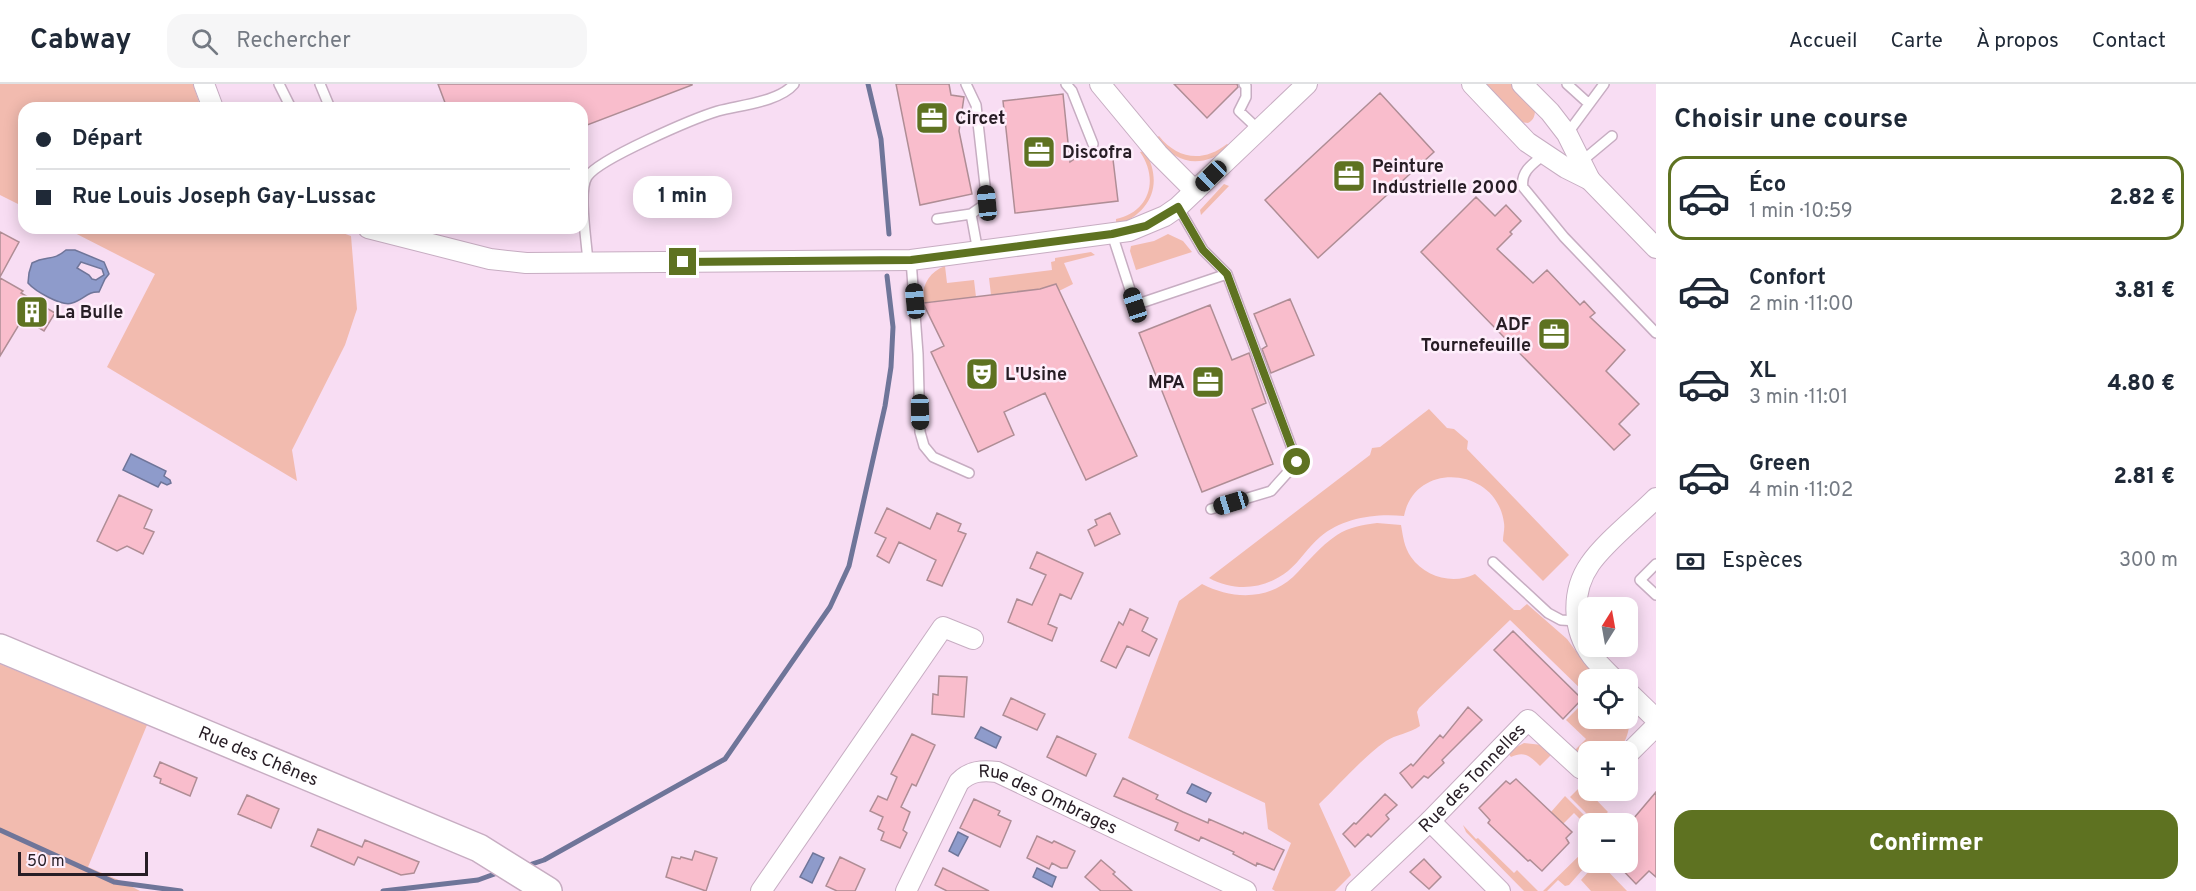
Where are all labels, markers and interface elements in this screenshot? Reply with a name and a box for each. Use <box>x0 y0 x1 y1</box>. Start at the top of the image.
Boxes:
search box <box>167 14 587 68</box>
text: Cabway <box>30 23 131 59</box>
icon: search <box>188 25 221 58</box>
text: Rechercher <box>236 28 351 55</box>
text: Accueil <box>1789 28 1858 55</box>
text: Carte <box>1891 28 1943 55</box>
text: À propos <box>1976 28 2059 55</box>
text: Contact <box>2092 28 2166 55</box>
office icon: Circet <box>914 100 950 136</box>
text: Choisir une course <box>1674 103 1908 137</box>
place label: Circet <box>955 108 1005 131</box>
text: Départ <box>72 126 143 153</box>
office icon: Discofra <box>1021 134 1057 170</box>
place label: Discofra <box>1062 142 1132 165</box>
place label: Peinture Industrielle 2000 <box>1372 156 1518 200</box>
car <box>1192 157 1230 195</box>
office icon: Peinture Industrielle 2000 <box>1331 158 1367 194</box>
icon: car <box>1677 171 1731 225</box>
text: Éco <box>1749 172 1786 199</box>
callout: 1 min <box>634 175 732 217</box>
text: Rue Louis Joseph Gay-Lussac <box>72 184 376 211</box>
text: 1 min <box>658 184 707 210</box>
car <box>976 184 998 222</box>
text: 2.82 € <box>2109 185 2175 212</box>
text: 1 min · 10:59 <box>1749 199 1853 225</box>
route end <box>669 248 696 275</box>
icon: car <box>1677 264 1731 318</box>
text: Confort <box>1749 265 1826 292</box>
text: 3.81 € <box>2114 278 2175 305</box>
car <box>904 282 926 320</box>
car <box>1121 285 1149 325</box>
text: 2 min · 11:00 <box>1749 292 1854 318</box>
building icon: La Bulle <box>14 294 50 330</box>
place label: La Bulle <box>55 302 123 325</box>
place label: ADF Tournefeuille <box>1421 314 1531 358</box>
office icon: ADF Tournefeuille <box>1536 316 1572 352</box>
theatre icon: L'Usine <box>964 356 1000 392</box>
icon: car <box>1677 357 1731 411</box>
text: XL <box>1749 358 1776 385</box>
place label: L'Usine <box>1005 364 1067 387</box>
office icon: MPA <box>1190 364 1226 400</box>
text: 4.80 € <box>2107 371 2175 398</box>
place label: MPA <box>1148 372 1185 395</box>
text: 3 min · 11:01 <box>1749 385 1848 411</box>
car <box>911 394 929 430</box>
route start <box>1283 448 1310 475</box>
icon: car <box>1677 450 1731 504</box>
text: Green <box>1749 451 1811 478</box>
text: 2.81 € <box>2113 464 2175 491</box>
text: 4 min · 11:02 <box>1749 478 1853 504</box>
car <box>1211 489 1251 517</box>
icon: cash <box>1674 545 1707 578</box>
text: Espèces <box>1722 548 1803 575</box>
text: 300 m <box>2119 548 2178 574</box>
north arrow <box>1578 597 1638 657</box>
map controls <box>1578 597 1638 873</box>
button: locate <box>1578 669 1638 729</box>
street label: Rue des Tonnelles <box>1415 719 1531 839</box>
street label: Rue des Chênes <box>194 722 321 793</box>
button: + <box>1578 741 1638 801</box>
street label: Rue des Ombrages <box>978 761 1121 841</box>
button: Confirmer <box>1674 810 2178 879</box>
button: − <box>1578 813 1638 873</box>
scale bar <box>18 849 148 876</box>
text: 50 m <box>27 852 65 872</box>

